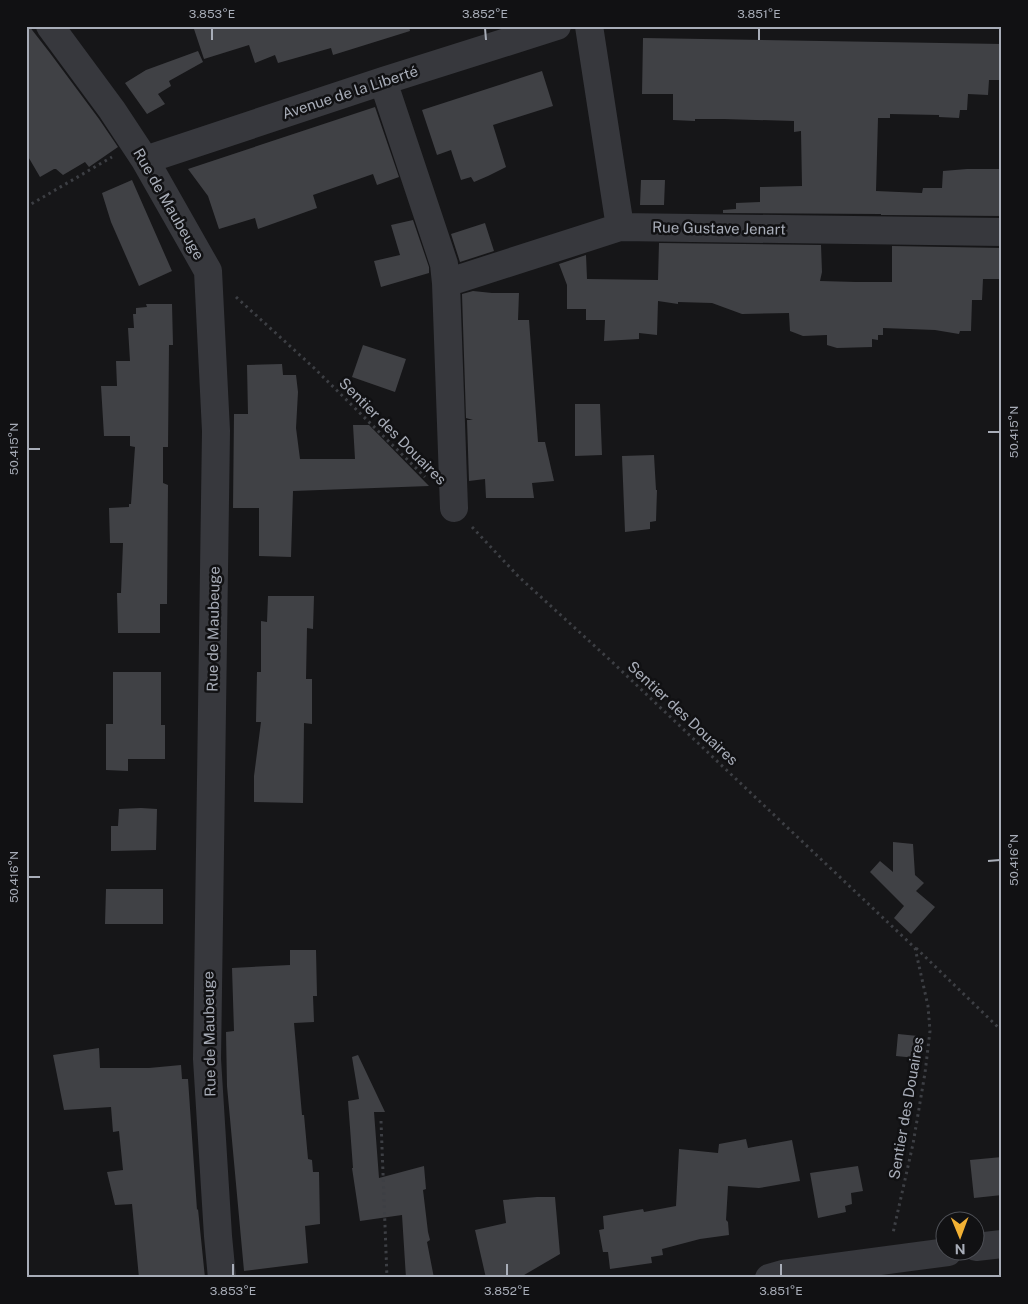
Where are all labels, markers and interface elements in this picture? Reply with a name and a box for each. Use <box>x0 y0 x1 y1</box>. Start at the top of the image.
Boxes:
text: 3.853°E <box>189 7 235 21</box>
text: 3.852°E <box>462 7 508 21</box>
text: 3.851°E <box>737 7 781 21</box>
street label: Avenue de la Liberté <box>280 62 420 122</box>
street label: Rue de Maubeuge <box>130 145 208 263</box>
street label: Rue Gustave Jenart <box>652 218 786 238</box>
street label: Sentier des Douaires <box>336 374 450 488</box>
text: 50.415°N <box>1007 406 1021 458</box>
text: 50.415°N <box>7 423 21 475</box>
street label: Rue de Maubeuge <box>203 566 223 692</box>
street label: Sentier des Douaires <box>624 658 742 768</box>
text: 50.416°N <box>1007 834 1021 886</box>
text: 50.416°N <box>7 851 21 903</box>
street label: Rue de Maubeuge <box>199 971 219 1097</box>
street label: Sentier des Douaires <box>885 1035 927 1181</box>
north arrow <box>936 1212 986 1262</box>
text: N <box>955 1241 966 1257</box>
text: 3.853°E <box>210 1284 256 1298</box>
text: 3.852°E <box>484 1284 530 1298</box>
text: 3.851°E <box>759 1284 803 1298</box>

